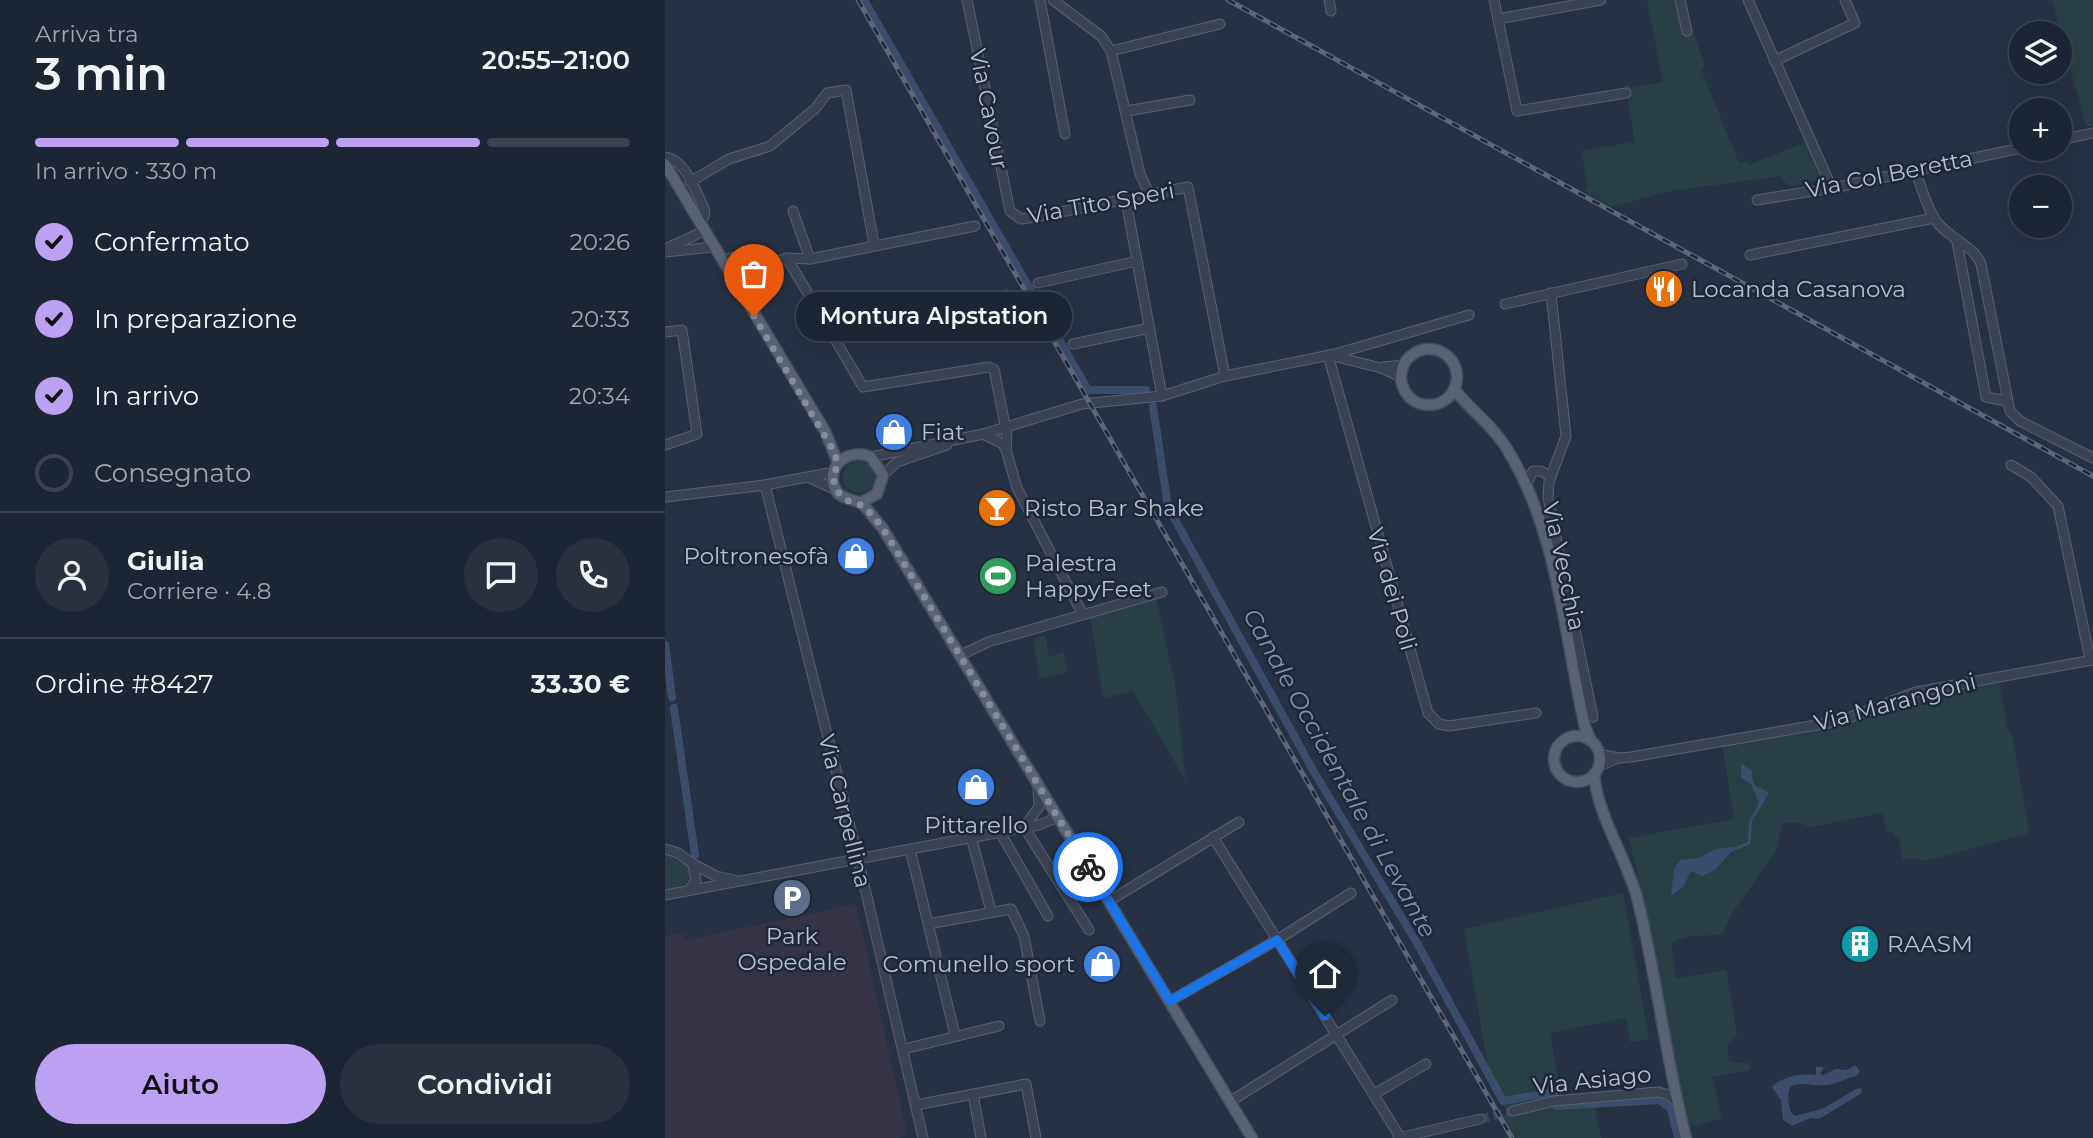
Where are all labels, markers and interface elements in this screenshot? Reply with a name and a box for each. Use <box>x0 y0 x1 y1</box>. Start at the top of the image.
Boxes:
text: Arriva tra <box>35 20 139 48</box>
map controls <box>2009 21 2072 238</box>
button: layers <box>2009 21 2072 84</box>
text: 20:55–21:00 <box>482 44 630 76</box>
text: 3 min <box>35 45 168 102</box>
street label: Via Cavour <box>964 46 1014 172</box>
button: + <box>2009 98 2072 161</box>
street label: Via Col Beretta <box>1803 144 1975 204</box>
text: In arrivo · 330 m <box>35 157 217 185</box>
button: − <box>2009 175 2072 238</box>
street label: Via Tito Speri <box>1025 176 1177 230</box>
icon: check <box>35 223 73 261</box>
text: Confermato <box>94 226 250 258</box>
text: 20:26 <box>570 228 630 256</box>
pin <box>724 244 784 316</box>
icon: bag <box>735 255 773 293</box>
restaurant icon: Locanda Casanova <box>1643 268 1685 310</box>
place label: Locanda Casanova <box>1691 275 1906 303</box>
callout: Montura Alpstation <box>796 292 1073 340</box>
icon: check <box>35 300 73 338</box>
text: Montura Alpstation <box>820 302 1048 330</box>
text: In preparazione <box>94 303 297 335</box>
text: 20:33 <box>571 305 630 333</box>
icon: check <box>35 377 73 415</box>
text: In arrivo <box>94 380 199 412</box>
text: 20:34 <box>569 382 630 410</box>
shop icon: Fiat <box>873 411 915 453</box>
place label: Fiat <box>921 418 965 446</box>
text: Consegnato <box>94 457 251 489</box>
bar icon: Risto Bar Shake <box>976 487 1018 529</box>
place label: Risto Bar Shake <box>1024 494 1204 522</box>
street label: Via Vecchia <box>1537 499 1591 633</box>
street label: Via dei Poli <box>1361 525 1423 653</box>
shop icon: Poltronesofà <box>835 535 877 577</box>
button: person <box>35 538 109 612</box>
button: chat <box>464 538 538 612</box>
button: phone <box>556 538 630 612</box>
place label: Poltronesofà <box>683 542 829 570</box>
text: Giulia <box>127 545 204 577</box>
place label: Palestra HappyFeet <box>1025 549 1152 603</box>
sports icon: Palestra HappyFeet <box>977 555 1019 597</box>
text: Corriere · 4.8 <box>127 577 272 605</box>
water label: Canale Occidentale di Levante <box>1237 603 1443 943</box>
street label: Via Marangoni <box>1811 667 1979 737</box>
text: Ordine #8427 <box>35 668 213 700</box>
text: 33.30 € <box>531 668 630 700</box>
street label: Via Carpellina <box>812 731 878 891</box>
shop icon: Pittarello <box>955 766 997 808</box>
place label: Pittarello <box>924 811 1028 839</box>
courier <box>1053 832 1123 902</box>
icon: bike <box>1069 848 1107 886</box>
parking icon: Park Ospedale <box>771 877 813 919</box>
place label: Park Ospedale <box>737 922 847 976</box>
building icon: RAASM <box>1839 923 1881 965</box>
place label: RAASM <box>1887 930 1973 958</box>
shop icon: Comunello sport <box>1081 943 1123 985</box>
pin <box>1295 944 1355 1016</box>
place label: Comunello sport <box>883 950 1075 978</box>
icon: home <box>1306 955 1344 993</box>
button: Aiuto <box>35 1044 326 1124</box>
button: Condividi <box>340 1044 630 1124</box>
street label: Via Asiago <box>1531 1060 1653 1100</box>

